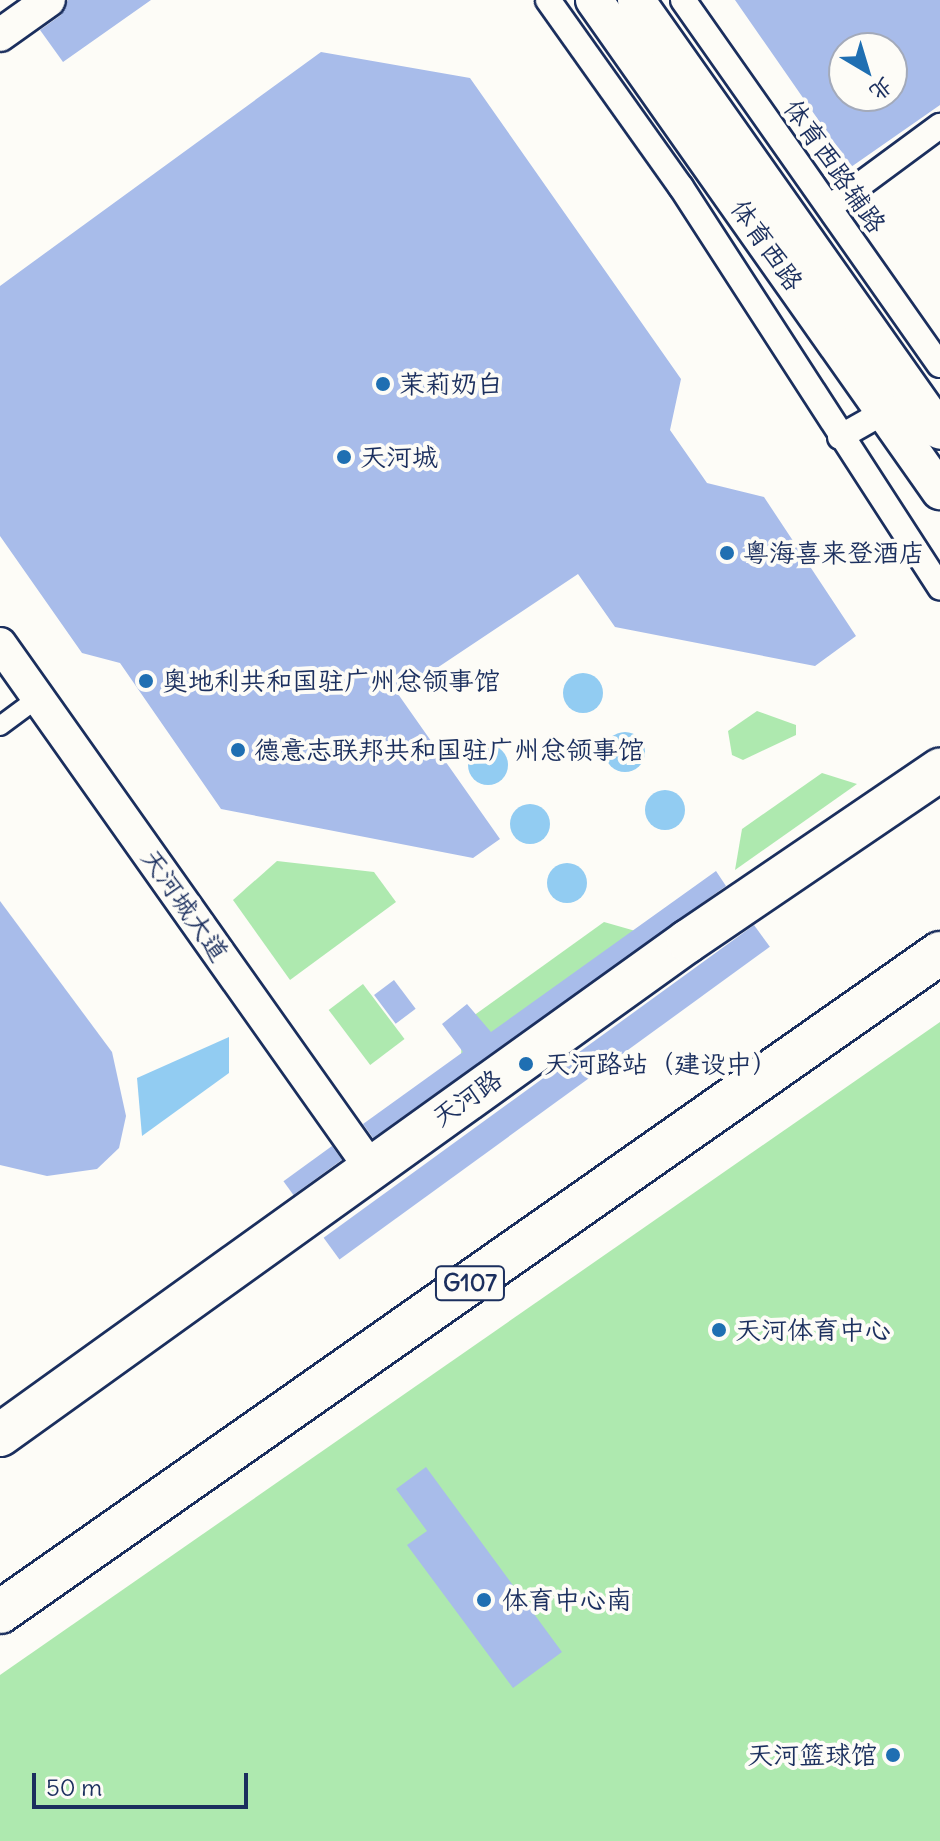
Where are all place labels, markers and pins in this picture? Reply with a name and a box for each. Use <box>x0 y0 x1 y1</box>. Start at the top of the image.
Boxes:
place label: 茉莉奶白 <box>399 368 503 400</box>
marker: 茉莉奶白 <box>374 375 392 393</box>
place label: 天河城 <box>360 441 438 473</box>
marker: 天河城 <box>335 448 353 466</box>
place label: 粤海喜来登酒店 <box>743 537 925 569</box>
marker: 粤海喜来登酒店 <box>718 544 736 562</box>
place label: 奥地利共和国驻广州总领事馆 <box>162 665 500 697</box>
marker: 奥地利共和国驻广州总领事馆 <box>137 672 155 690</box>
place label: 德意志联邦共和国驻广州总领事馆 <box>254 734 644 766</box>
marker: 德意志联邦共和国驻广州总领事馆 <box>229 741 247 759</box>
place label: 天河路站（建设中） <box>544 1048 778 1080</box>
marker: 天河路站（建设中） <box>515 1053 537 1075</box>
place label: 天河体育中心 <box>735 1314 891 1346</box>
marker: 天河体育中心 <box>710 1321 728 1339</box>
place label: 体育中心南 <box>502 1584 632 1616</box>
marker: 体育中心南 <box>473 1589 495 1611</box>
place label: 天河篮球馆 <box>747 1739 877 1771</box>
marker: 天河篮球馆 <box>884 1746 902 1764</box>

